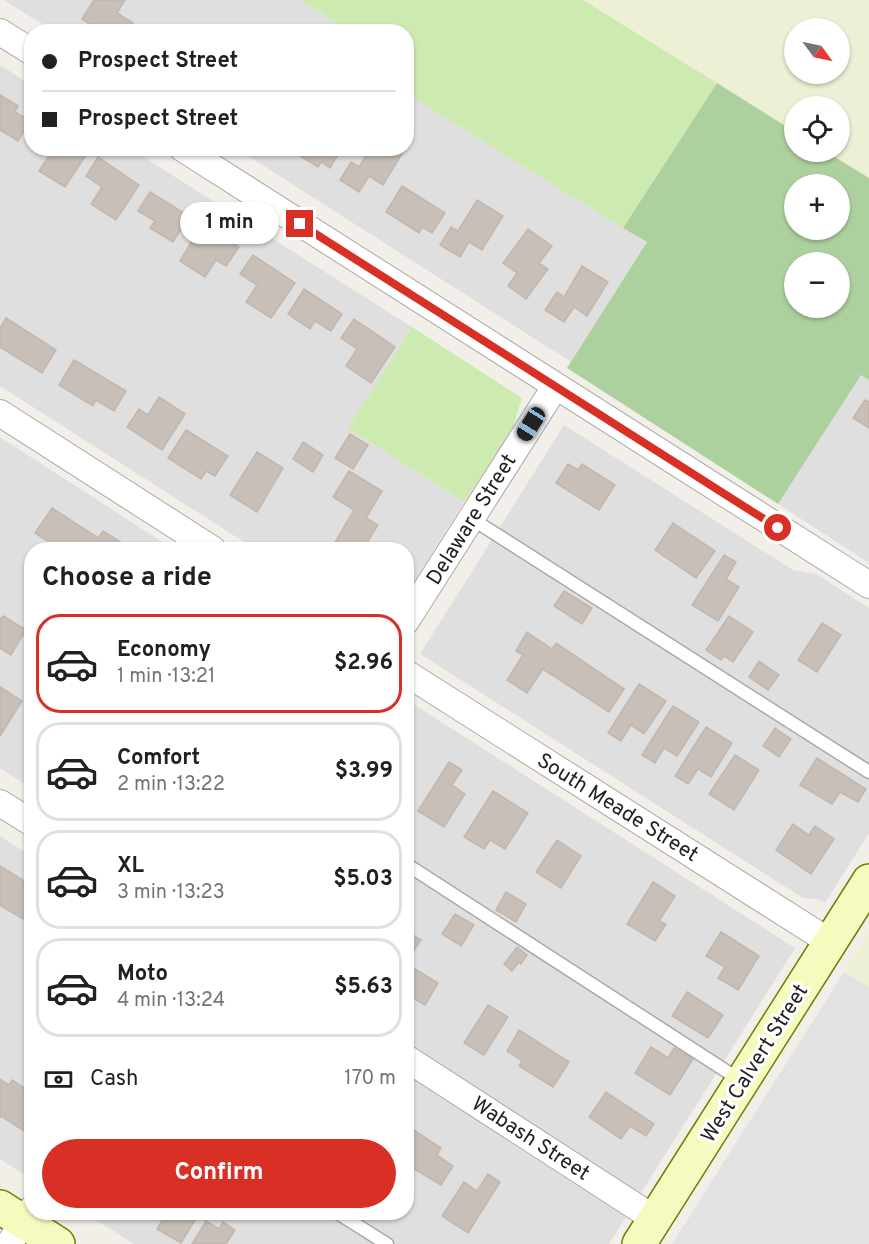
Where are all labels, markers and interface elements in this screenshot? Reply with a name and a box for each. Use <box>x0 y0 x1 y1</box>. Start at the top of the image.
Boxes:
north arrow <box>784 18 850 84</box>
map controls <box>784 18 850 318</box>
text: Prospect Street <box>78 48 238 75</box>
button: locate <box>784 96 850 162</box>
text: Prospect Street <box>78 106 238 133</box>
button: + <box>784 174 850 240</box>
callout: 1 min <box>180 203 279 245</box>
text: 1 min <box>205 210 254 236</box>
route end <box>286 210 313 237</box>
button: − <box>784 252 850 318</box>
car <box>514 404 548 444</box>
street label: Delaware Street <box>421 449 523 590</box>
route start <box>764 514 791 541</box>
text: Choose a ride <box>42 561 212 595</box>
icon: car <box>45 637 99 691</box>
text: Economy <box>117 637 211 664</box>
text: $2.96 <box>334 650 393 677</box>
text: 1 min · 13:21 <box>117 664 216 690</box>
icon: car <box>45 745 99 799</box>
text: Comfort <box>117 745 200 772</box>
street label: South Meade Street <box>531 748 703 869</box>
text: $3.99 <box>335 758 393 785</box>
text: 2 min · 13:22 <box>117 772 225 798</box>
icon: car <box>45 853 99 907</box>
text: XL <box>117 853 144 880</box>
text: $5.03 <box>333 866 393 893</box>
text: 3 min · 13:23 <box>117 880 225 906</box>
icon: car <box>45 961 99 1015</box>
text: Moto <box>117 961 168 988</box>
text: $5.63 <box>334 974 393 1001</box>
street label: West Calvert Street <box>696 979 815 1148</box>
text: 4 min · 13:24 <box>117 988 225 1014</box>
icon: cash <box>42 1063 75 1096</box>
text: Cash <box>90 1066 139 1093</box>
text: 170 m <box>344 1066 396 1092</box>
street label: Wabash Street <box>466 1091 594 1188</box>
button: Confirm <box>42 1139 396 1208</box>

